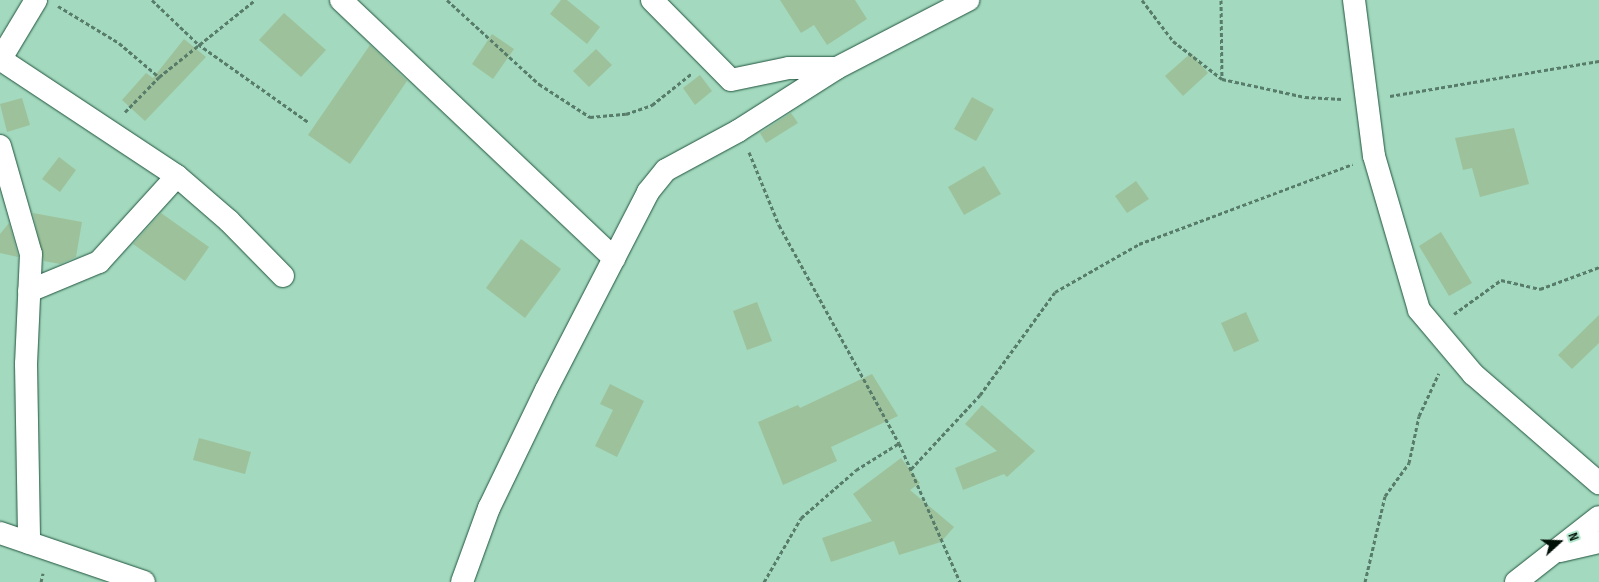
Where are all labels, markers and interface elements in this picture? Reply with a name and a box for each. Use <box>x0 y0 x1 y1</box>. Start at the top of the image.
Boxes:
north arrow <box>1534 517 1584 567</box>
text: N <box>1564 530 1583 543</box>

